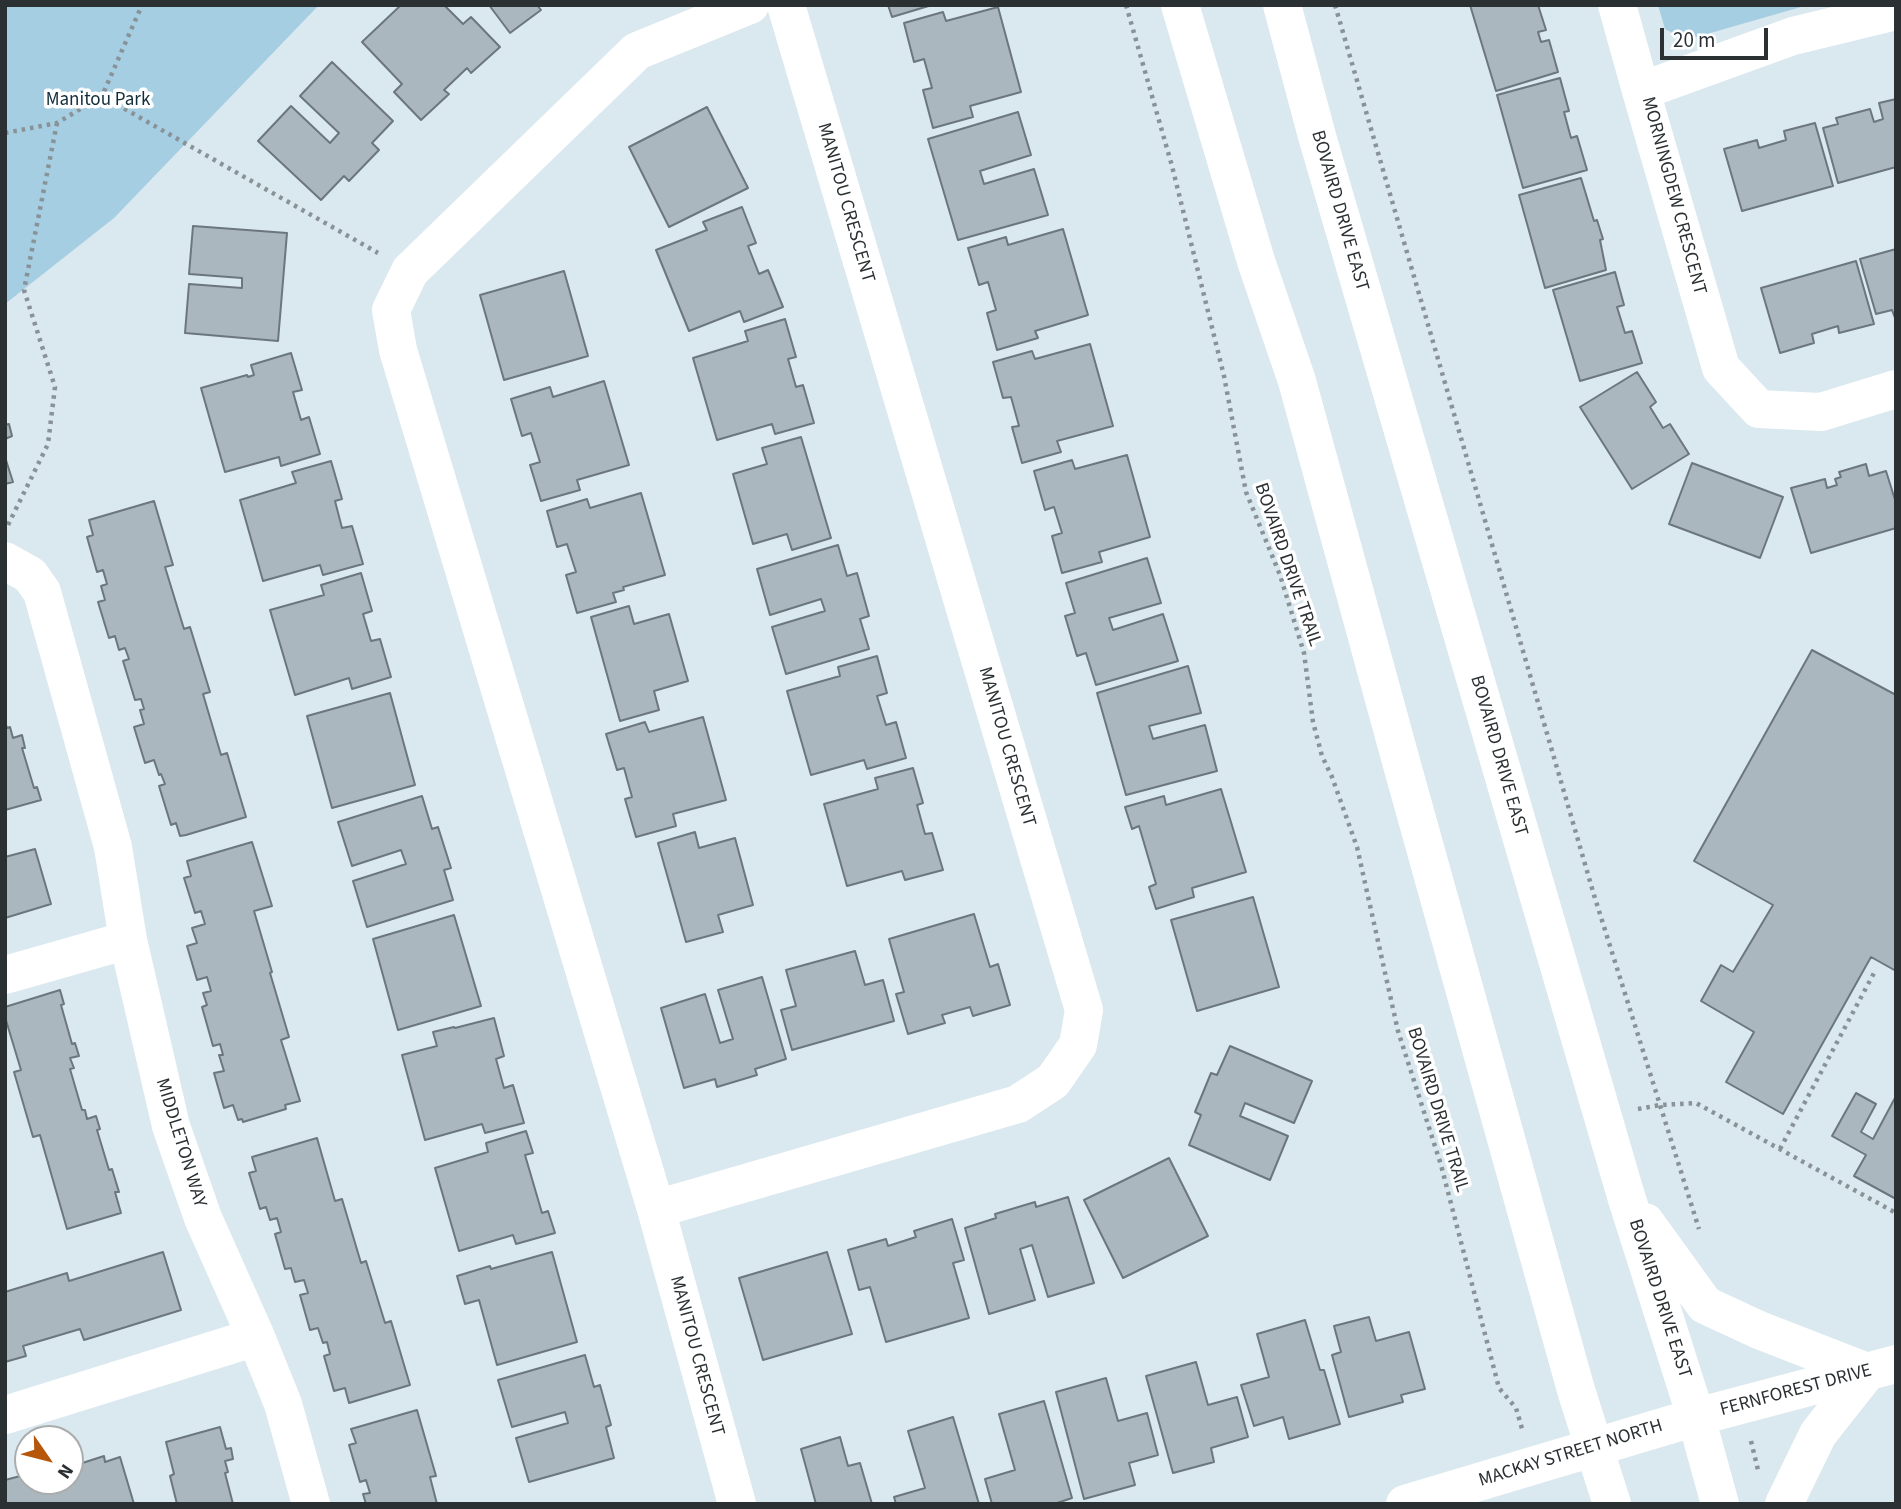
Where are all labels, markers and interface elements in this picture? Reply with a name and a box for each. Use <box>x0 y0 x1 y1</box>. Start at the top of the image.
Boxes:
scale bar <box>1663 14 1772 58</box>
text: 20 m <box>1673 25 1715 55</box>
park label: Manitou Park <box>46 90 150 112</box>
street label: MORNINGDEW CRESCENT <box>1636 94 1710 298</box>
street label: MANITOU CRESCENT <box>811 121 879 285</box>
street label: BOVAIRD DRIVE EAST <box>1305 128 1373 294</box>
street label: BOVAIRD DRIVE TRAIL <box>1248 480 1326 650</box>
street label: MANITOU CRESCENT <box>972 665 1040 829</box>
street label: BOVAIRD DRIVE EAST <box>1464 673 1532 839</box>
street label: BOVAIRD DRIVE TRAIL <box>1401 1025 1473 1195</box>
street label: MIDDLETON WAY <box>150 1076 210 1210</box>
street label: BOVAIRD DRIVE EAST <box>1622 1216 1696 1382</box>
street label: MANITOU CRESCENT <box>664 1273 728 1439</box>
street label: FERNFOREST DRIVE <box>1718 1360 1874 1422</box>
street label: MACKAY STREET NORTH <box>1476 1415 1666 1493</box>
north arrow <box>14 1425 84 1495</box>
text: N <box>50 1458 80 1484</box>

